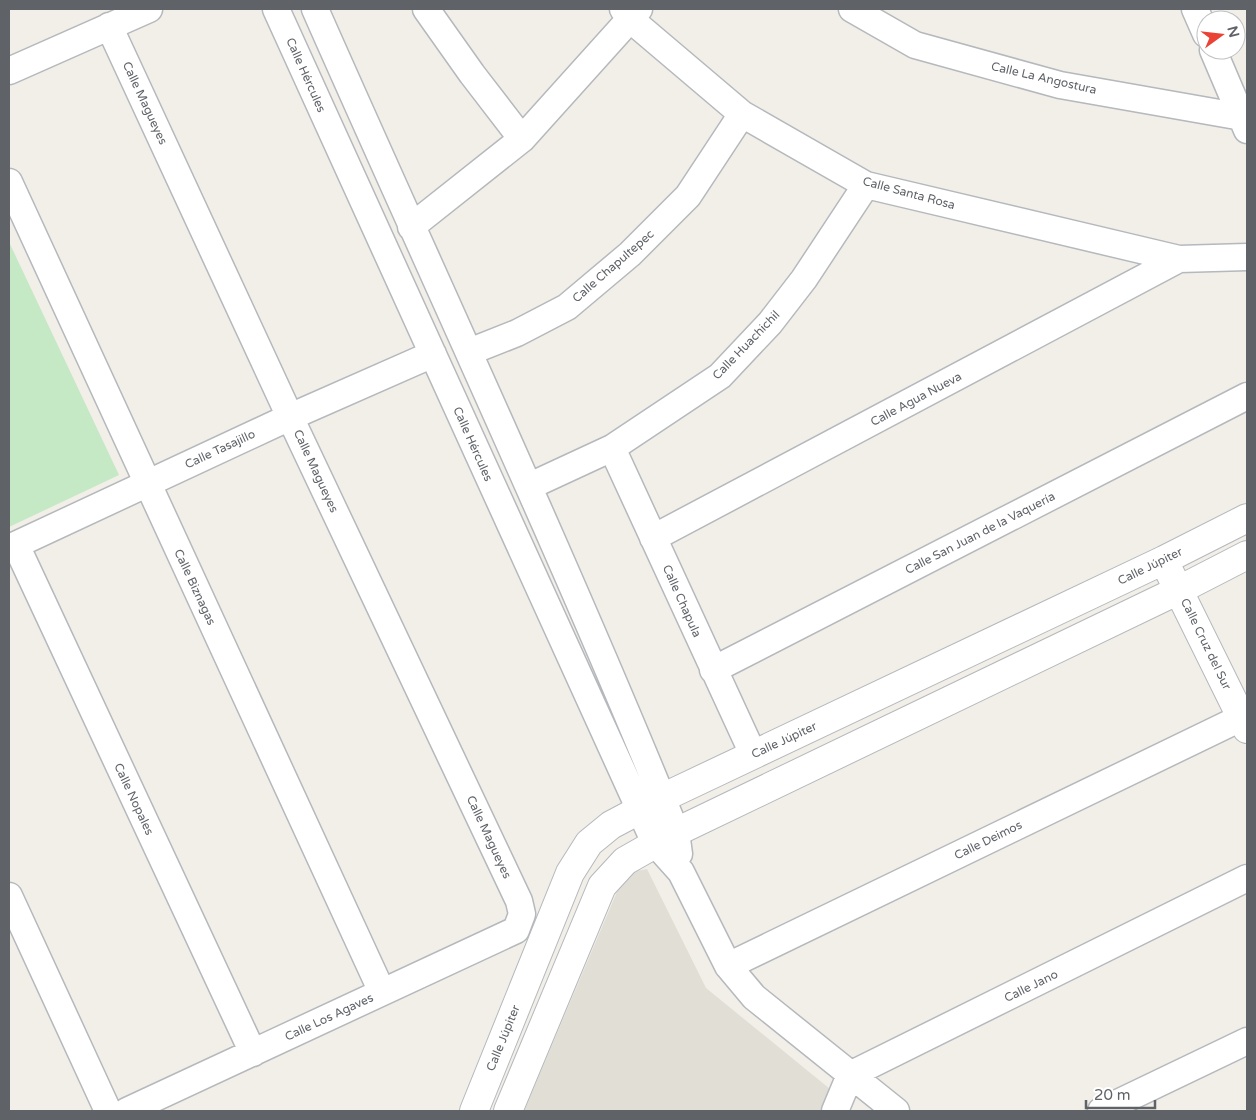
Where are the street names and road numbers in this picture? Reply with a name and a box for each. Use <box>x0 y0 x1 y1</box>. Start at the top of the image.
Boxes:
street label: Calle Hércules <box>283 35 329 115</box>
street label: Calle Magueyes <box>120 59 170 147</box>
street label: Calle La Angostura <box>990 59 1098 97</box>
street label: Calle Santa Rosa <box>861 174 957 212</box>
street label: Calle Chapultepec <box>569 227 657 305</box>
street label: Calle Huachichil <box>710 308 782 382</box>
street label: Calle Agua Nueva <box>868 369 964 429</box>
street label: Calle Hércules <box>450 404 496 484</box>
street label: Calle Tasajillo <box>183 427 257 471</box>
street label: Calle Magueyes <box>291 427 341 515</box>
street label: Calle San Juan de la Vaquería <box>903 489 1057 577</box>
street label: Calle Júpiter <box>1115 544 1185 588</box>
street label: Calle Biznagas <box>171 547 219 627</box>
street label: Calle Chapula <box>660 563 704 639</box>
street label: Calle Cruz del Sur <box>1178 596 1234 692</box>
street label: Calle Júpiter <box>749 719 819 761</box>
street label: Calle Nopales <box>111 761 157 837</box>
street label: Calle Magueyes <box>464 793 514 881</box>
street label: Calle Deimos <box>952 817 1024 862</box>
street label: Calle Jano <box>1002 967 1060 1005</box>
street label: Calle Los Agaves <box>283 990 376 1044</box>
street label: Calle Júpiter <box>483 1002 523 1073</box>

